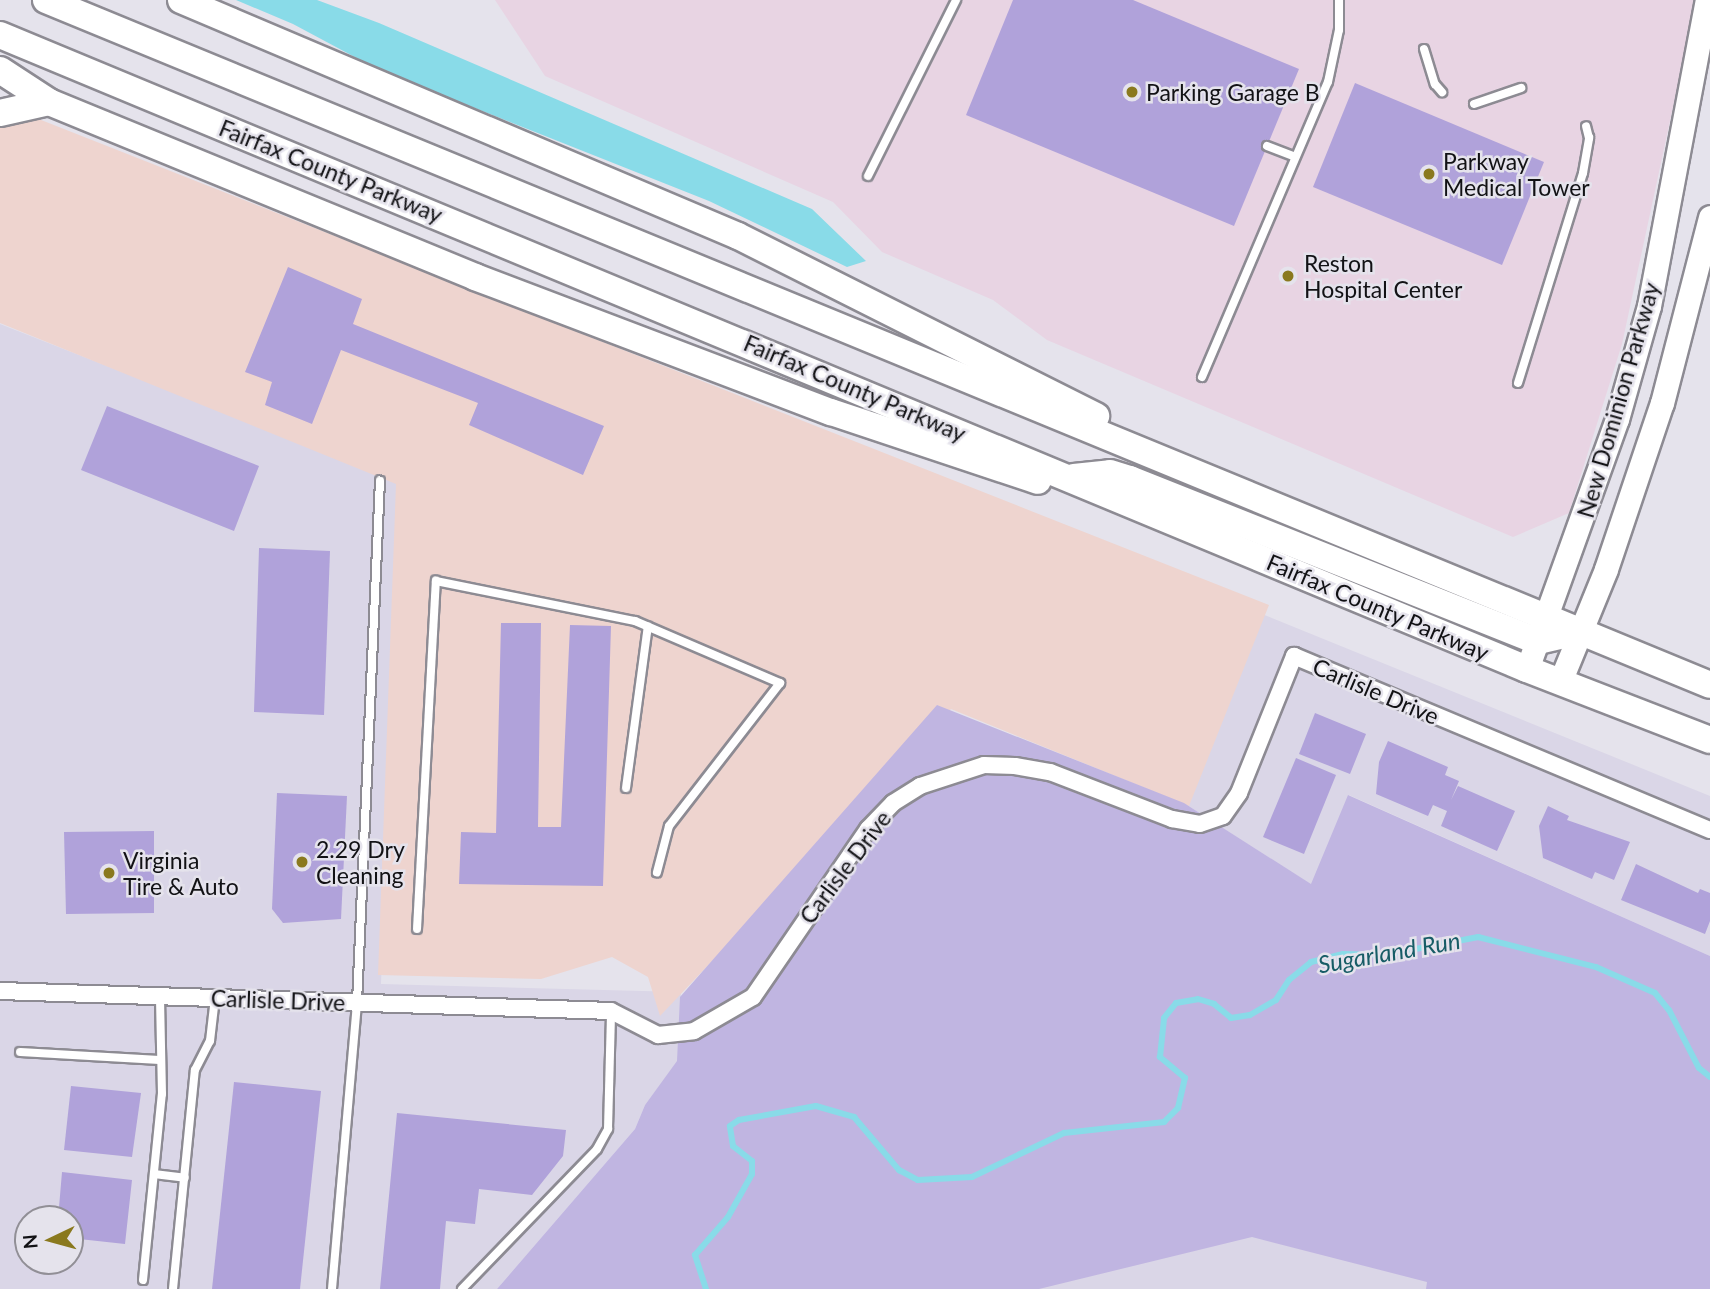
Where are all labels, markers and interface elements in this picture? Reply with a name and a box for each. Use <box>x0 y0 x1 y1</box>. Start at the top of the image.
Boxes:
place label: Parking Garage B <box>1146 78 1320 106</box>
marker: Parking Garage B <box>1124 84 1140 100</box>
street label: Fairfax County Parkway <box>215 113 447 229</box>
place label: Parkway Medical Tower <box>1443 147 1590 201</box>
marker: Parkway Medical Tower <box>1421 166 1437 182</box>
place label: Reston Hospital Center <box>1304 249 1462 303</box>
marker: Reston Hospital Center <box>1278 266 1298 286</box>
street label: New Dominion Parkway <box>1571 279 1665 521</box>
street label: Fairfax County Parkway <box>740 329 970 447</box>
street label: Fairfax County Parkway <box>1263 548 1493 666</box>
street label: Carlisle Drive <box>1309 652 1443 730</box>
street label: Carlisle Drive <box>794 805 896 929</box>
place label: 2.29 Dry Cleaning <box>316 835 405 889</box>
place label: Virginia Tire & Auto <box>123 846 240 900</box>
marker: 2.29 Dry Cleaning <box>294 854 310 870</box>
marker: Virginia Tire & Auto <box>101 865 117 881</box>
water label: Sugarland Run <box>1316 925 1462 979</box>
street label: Carlisle Drive <box>210 984 346 1016</box>
north arrow <box>14 1205 84 1275</box>
text: N <box>17 1233 42 1250</box>

